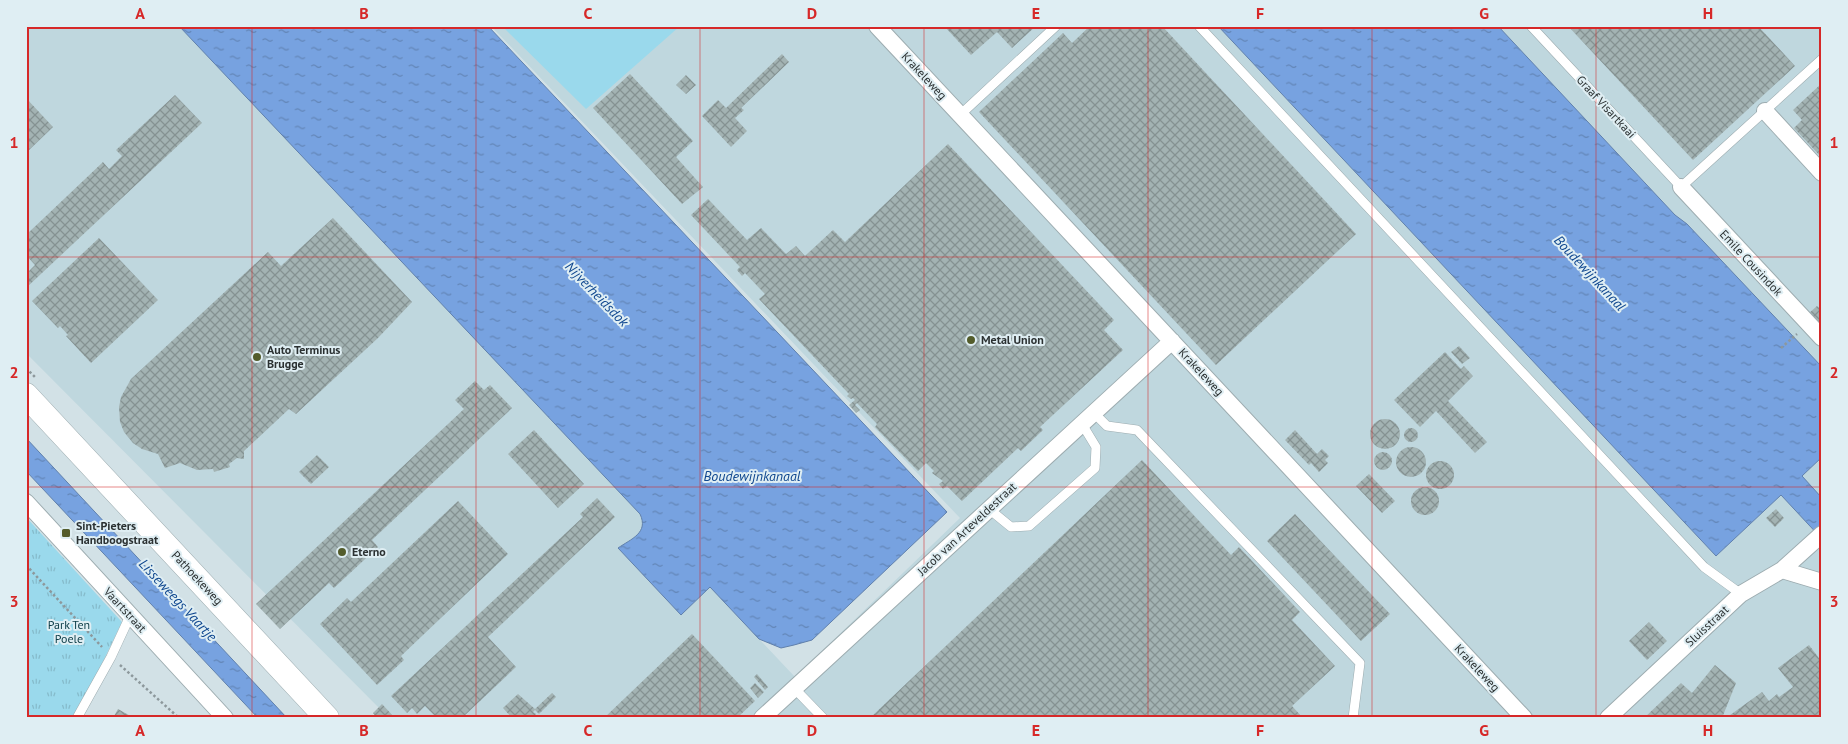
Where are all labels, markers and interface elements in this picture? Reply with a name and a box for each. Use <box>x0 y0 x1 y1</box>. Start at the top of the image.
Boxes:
text: A <box>135 3 145 23</box>
text: B <box>359 3 369 23</box>
text: C <box>584 3 593 23</box>
text: D <box>807 3 817 23</box>
text: E <box>1032 3 1040 23</box>
text: F <box>1256 3 1264 23</box>
text: G <box>1479 3 1489 23</box>
text: H <box>1703 3 1713 23</box>
street label: Krakeleweg <box>899 49 950 102</box>
street label: Graaf Visartkaai <box>1573 72 1639 141</box>
text: 1 <box>9 132 19 152</box>
text: 1 <box>1829 132 1839 152</box>
street label: Emile Cousindok <box>1717 226 1786 299</box>
water label: Boudewijnkanaal <box>1550 231 1630 315</box>
water label: Nijverheidsdok <box>561 258 633 331</box>
place label: Metal Union <box>981 332 1044 347</box>
marker: Metal Union <box>965 334 977 346</box>
place label: Auto Terminus Brugge <box>267 342 340 371</box>
street label: Krakeleweg <box>1176 345 1227 398</box>
marker: Auto Terminus Brugge <box>251 351 263 363</box>
text: 2 <box>9 362 19 382</box>
text: 2 <box>1829 362 1839 382</box>
water label: Boudewijnkanaal <box>703 467 801 485</box>
street label: Jacob van Arteveldestraat <box>913 479 1019 579</box>
place label: Sint-Pieters Handboogstraat <box>76 518 159 547</box>
marker: Sint-Pieters Handboogstraat <box>60 527 72 539</box>
place label: Eterno <box>352 544 386 559</box>
marker: Eterno <box>336 546 348 558</box>
street label: Pathoekeweg <box>169 548 226 608</box>
water label: Lisseweegs Vaartje <box>135 555 221 645</box>
street label: Vaartstraat <box>100 583 150 635</box>
text: 3 <box>9 591 19 611</box>
text: 3 <box>1829 591 1839 611</box>
street label: Sluisstraat <box>1682 602 1731 649</box>
park label: Park Ten Poele <box>48 617 90 646</box>
street label: Krakeleweg <box>1452 641 1503 694</box>
text: A <box>135 720 145 740</box>
text: B <box>359 720 369 740</box>
text: C <box>584 720 593 740</box>
text: D <box>807 720 817 740</box>
text: E <box>1032 720 1040 740</box>
text: F <box>1256 720 1264 740</box>
text: G <box>1479 720 1489 740</box>
text: H <box>1703 720 1713 740</box>

